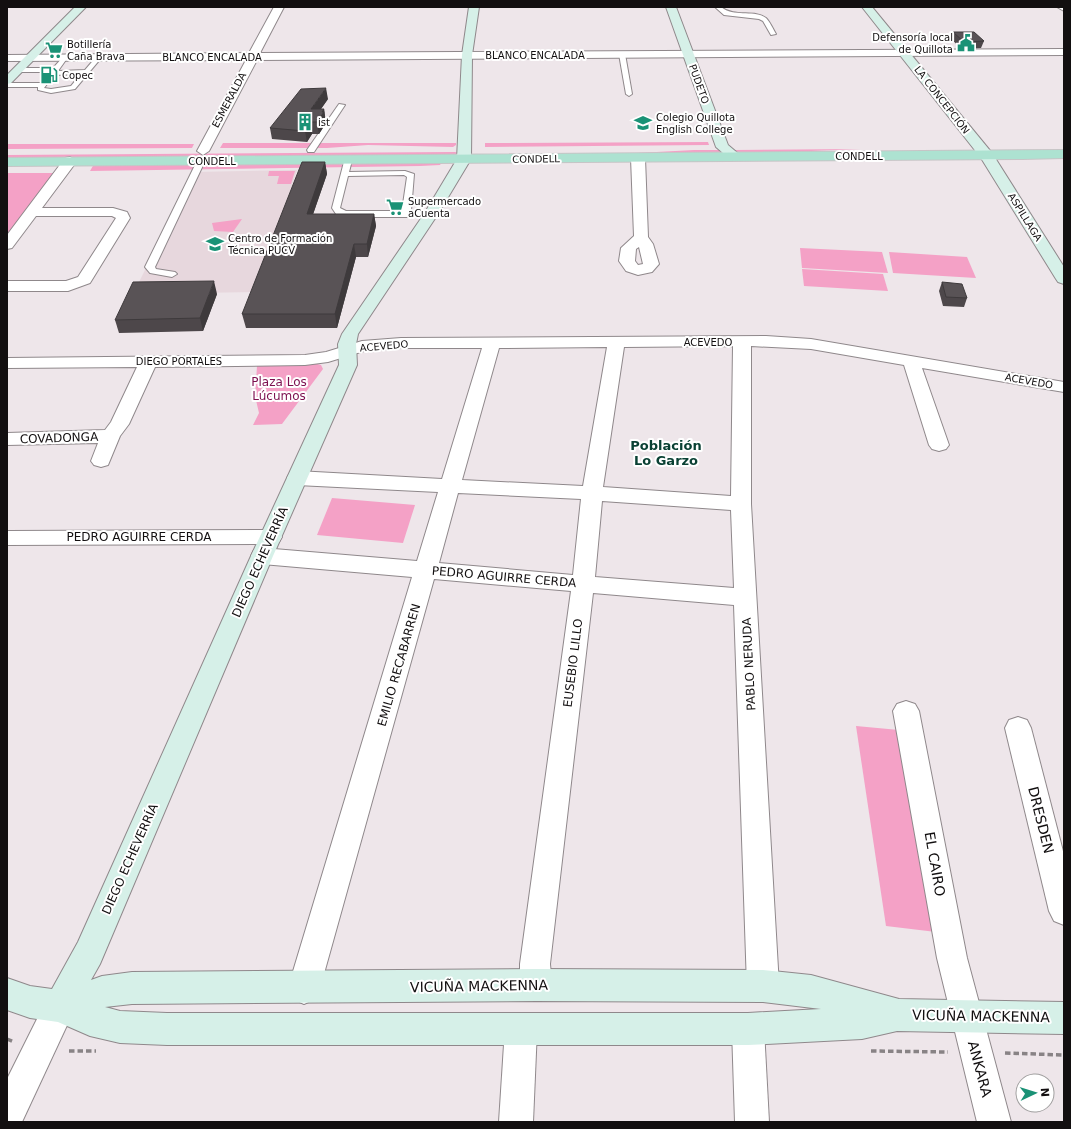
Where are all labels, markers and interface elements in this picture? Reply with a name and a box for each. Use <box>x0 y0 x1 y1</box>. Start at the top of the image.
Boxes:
place label: Defensoría local de Quillota <box>872 32 953 55</box>
public building icon: Defensoría local de Quillota <box>956 33 976 53</box>
place label: Botillería Caña Brava <box>67 39 125 62</box>
supermarket icon: Botillería Caña Brava <box>44 40 64 60</box>
street label: BLANCO ENCALADA <box>485 50 585 61</box>
street label: BLANCO ENCALADA <box>162 52 262 63</box>
street label: PUDETO <box>687 63 711 105</box>
street label: LA CONCEPCIÓN <box>912 63 973 136</box>
fuel station icon: Copec <box>39 65 59 85</box>
place label: Copec <box>62 70 93 81</box>
street label: ESMERALDA <box>210 70 248 129</box>
building icon: ist <box>295 112 315 132</box>
place label: Colegio Quillota English College <box>656 112 735 135</box>
school or university icon: Colegio Quillota English College <box>633 113 653 133</box>
place label: ist <box>318 117 330 128</box>
street label: CONDELL <box>835 151 883 162</box>
street label: CONDELL <box>512 153 560 165</box>
street label: CONDELL <box>188 156 236 167</box>
street label: ASPILLAGA <box>1006 191 1044 243</box>
place label: Supermercado aCuenta <box>408 196 481 219</box>
supermarket icon: Supermercado aCuenta <box>385 197 405 217</box>
place label: Centro de Formación Técnica PUCV <box>227 233 332 256</box>
school or university icon: Centro de Formación Técnica PUCV <box>205 234 225 254</box>
street label: ACEVEDO <box>684 337 732 348</box>
street label: ACEVEDO <box>359 338 409 354</box>
street label: DIEGO PORTALES <box>136 356 222 367</box>
street label: ACEVEDO <box>1004 371 1054 391</box>
park label: Plaza Los Lúcumos <box>251 375 307 403</box>
street label: COVADONGA <box>20 430 99 446</box>
district label: Población Lo Garzo <box>630 438 702 468</box>
street label: DIEGO ECHEVERRÍA <box>228 503 291 620</box>
street label: PEDRO AGUIRRE CERDA <box>67 530 212 544</box>
street label: PEDRO AGUIRRE CERDA <box>431 564 578 590</box>
street label: EMILIO RECABARREN <box>375 602 423 728</box>
street label: PABLO NERUDA <box>740 616 758 711</box>
street label: EUSEBIO LILLO <box>561 618 585 708</box>
street label: DRESDEN <box>1025 785 1057 855</box>
street label: DIEGO ECHEVERRÍA <box>98 800 161 917</box>
street label: EL CAIRO <box>921 830 949 898</box>
street label: VICUÑA MACKENNA <box>410 977 549 995</box>
street label: VICUÑA MACKENNA <box>912 1007 1051 1025</box>
street label: ANKARA <box>965 1039 995 1099</box>
north arrow <box>1015 1073 1055 1113</box>
text: N <box>1038 1087 1051 1097</box>

